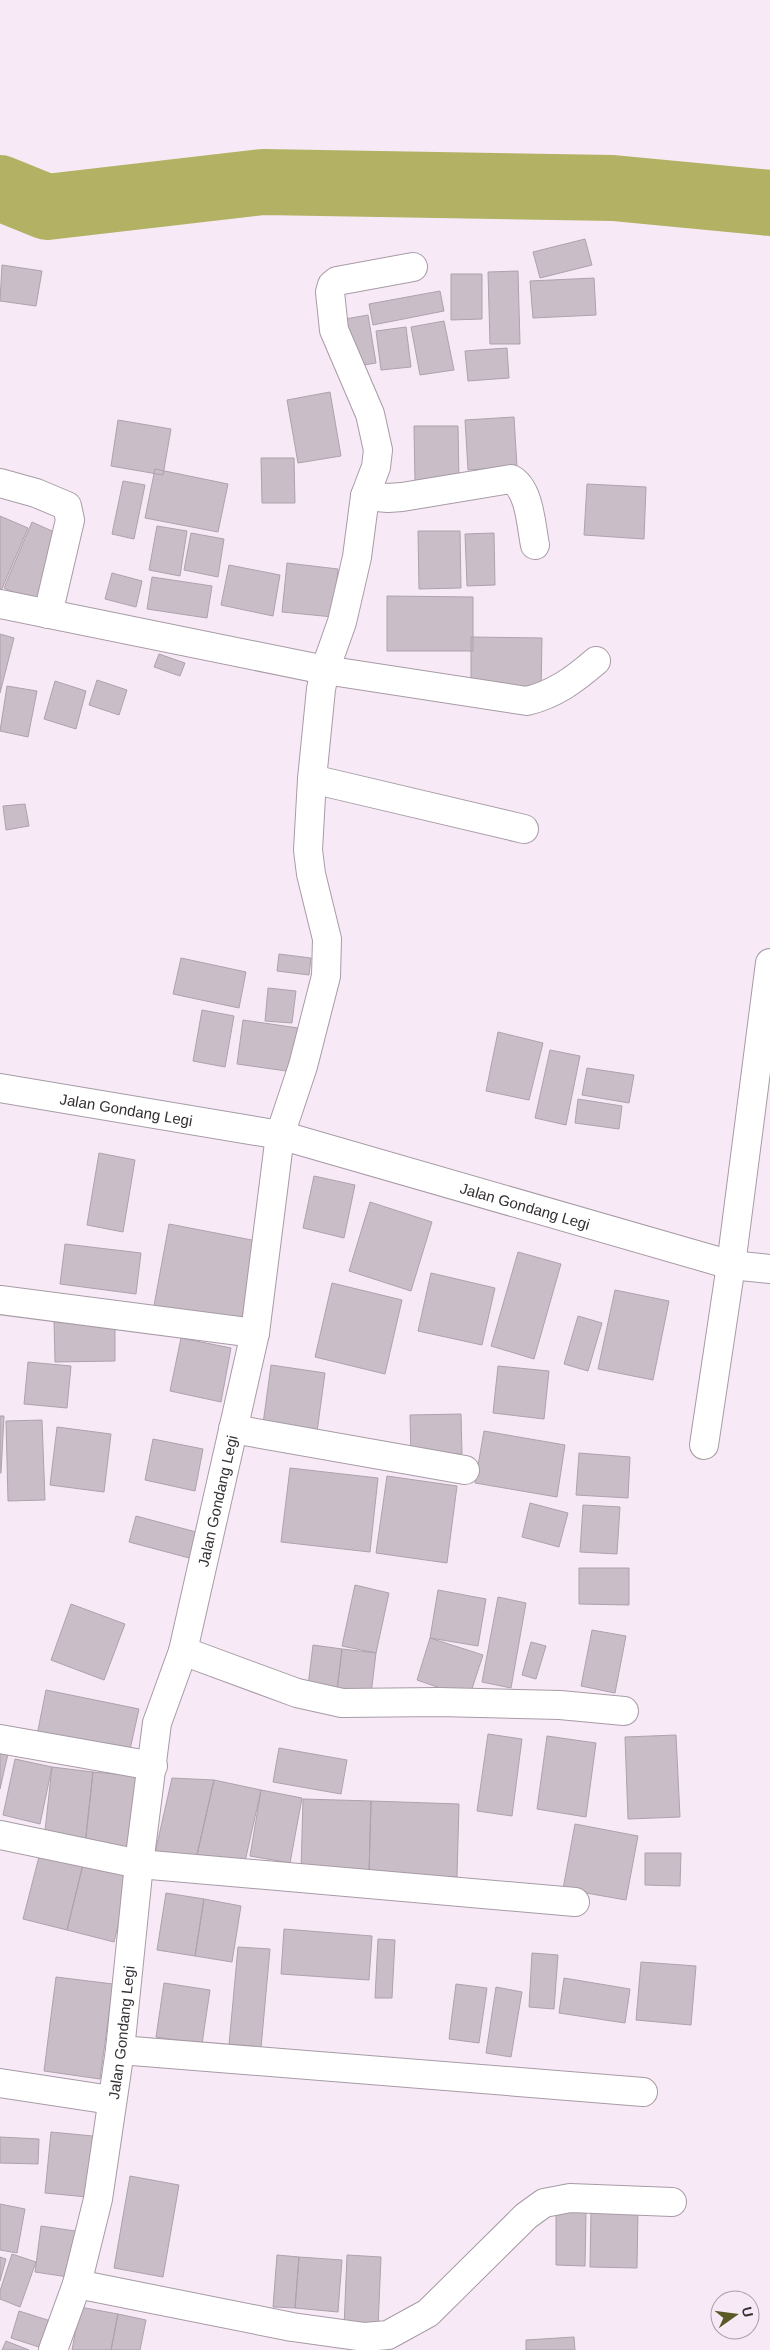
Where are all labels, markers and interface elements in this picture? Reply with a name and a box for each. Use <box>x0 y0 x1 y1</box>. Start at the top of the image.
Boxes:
street label: Jalan Gondang Legi <box>59 1090 194 1129</box>
street label: Jalan Gondang Legi <box>458 1179 592 1232</box>
street label: Jalan Gondang Legi <box>194 1433 240 1568</box>
street label: Jalan Gondang Legi <box>104 1965 137 2100</box>
north arrow <box>710 2290 760 2340</box>
text: U <box>739 2305 757 2319</box>

